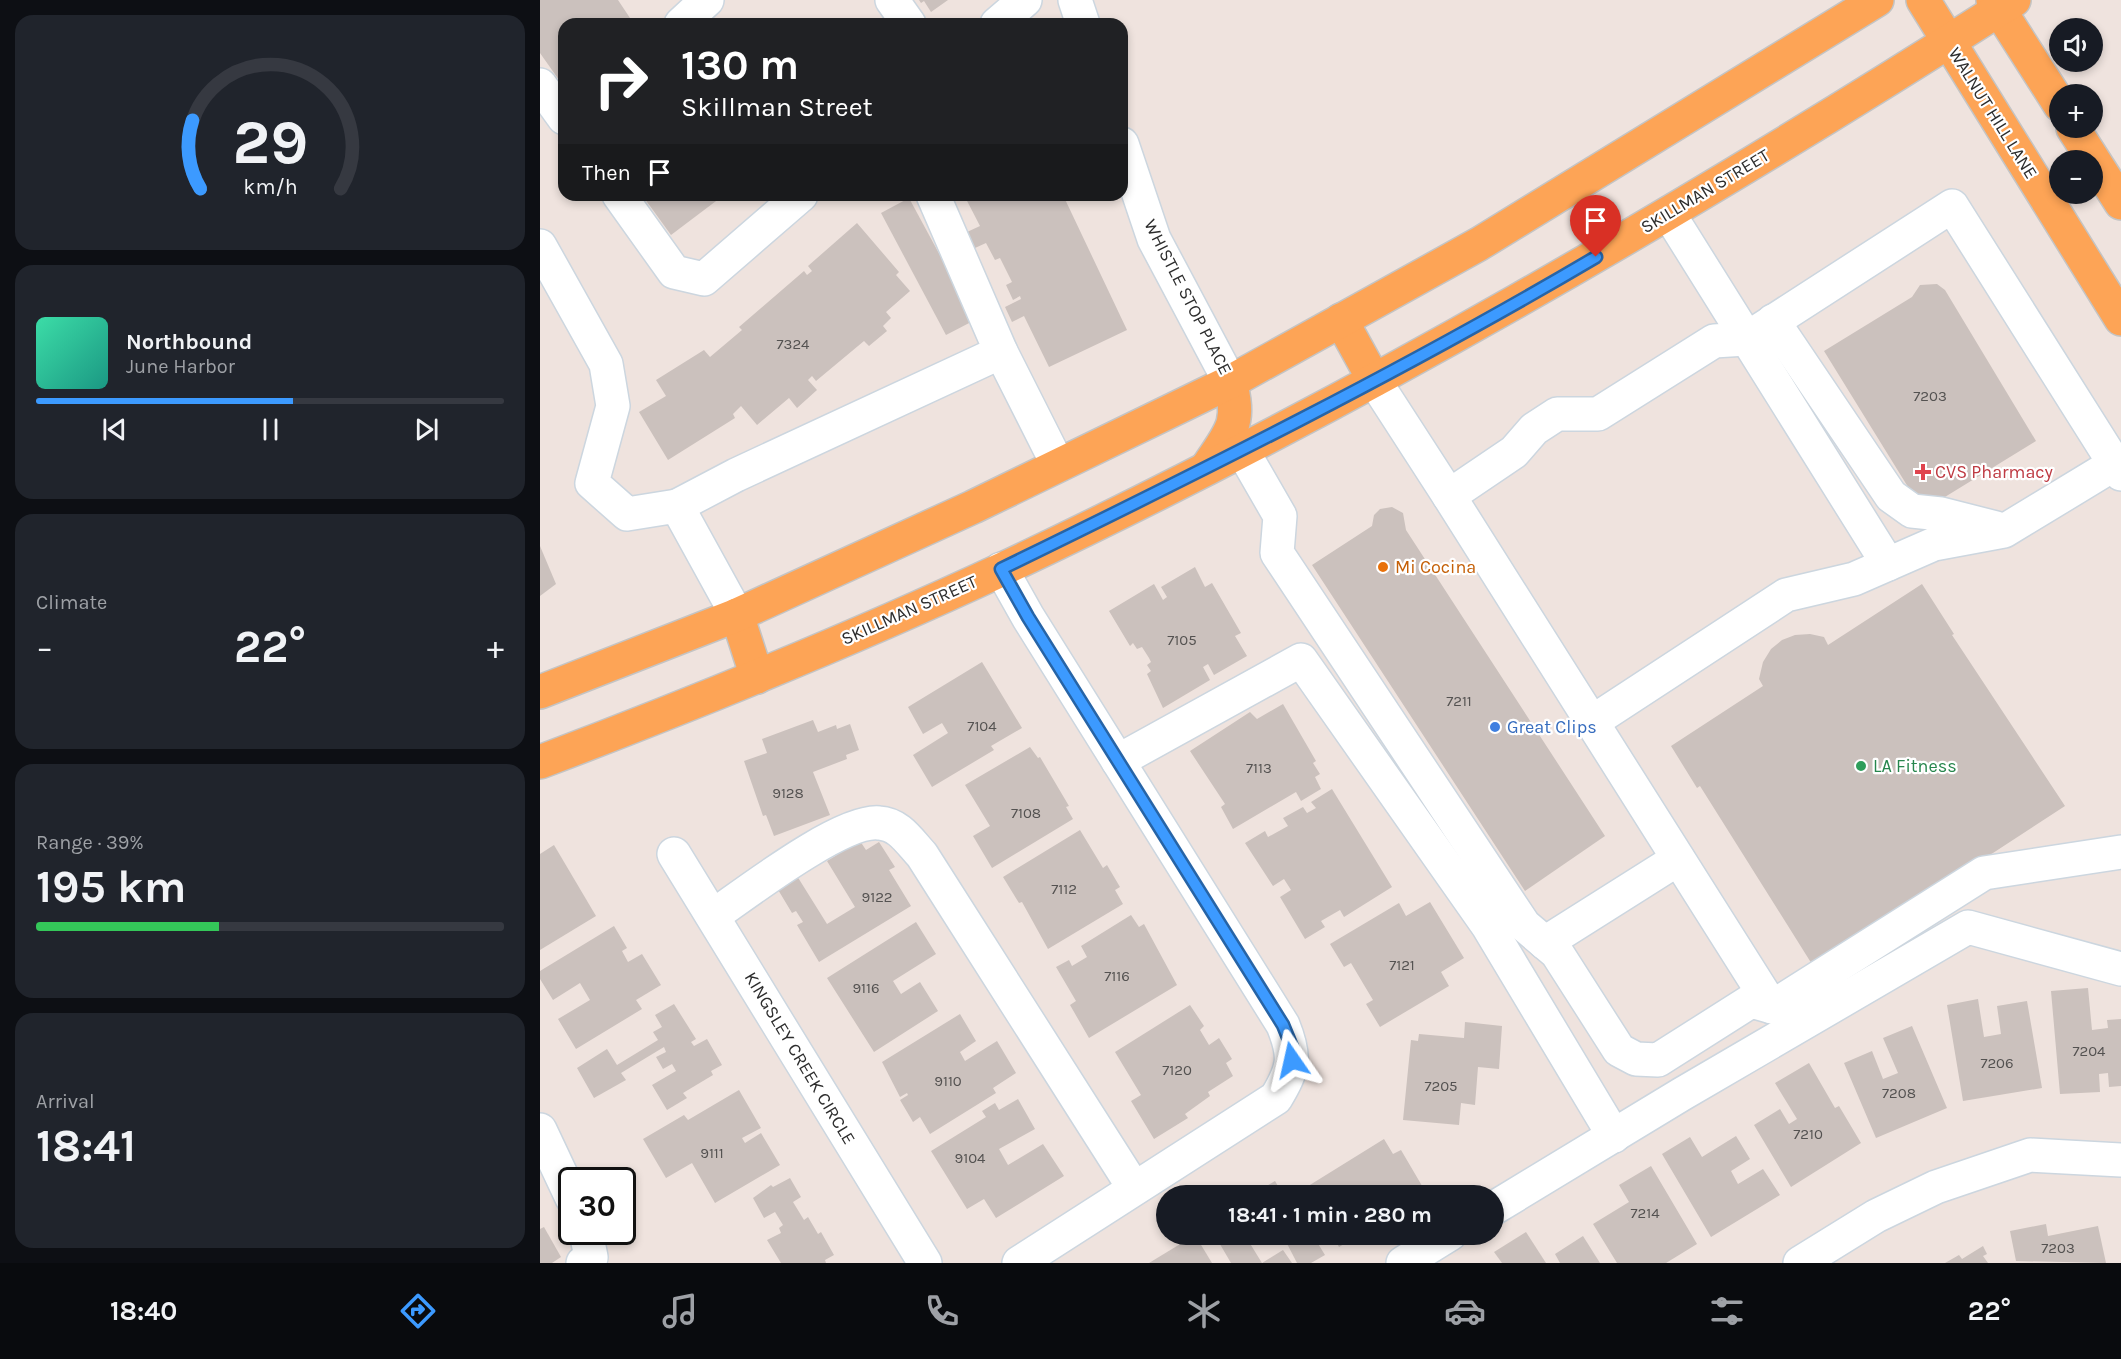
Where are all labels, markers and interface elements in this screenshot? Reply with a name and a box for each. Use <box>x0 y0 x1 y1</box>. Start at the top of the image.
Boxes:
map controls <box>2049 18 2103 204</box>
button: sound <box>2049 18 2103 72</box>
text: 130 m <box>681 40 799 90</box>
icon: right <box>582 42 660 120</box>
street label: WALNUT HILL LANE <box>1944 43 2042 183</box>
button: + <box>2049 84 2103 138</box>
text: Skillman Street <box>681 91 873 123</box>
text: 29 <box>232 106 308 179</box>
street label: SKILLMAN STREET <box>1637 144 1773 238</box>
button: − <box>2049 150 2103 204</box>
icon: arrive <box>643 156 676 189</box>
text: Then <box>582 160 631 186</box>
text: km/h <box>243 175 297 200</box>
pin <box>1570 195 1621 257</box>
icon: arrive <box>1579 204 1612 237</box>
street label: WHISTLE STOP PLACE <box>1139 216 1237 378</box>
text: Northbound <box>126 329 252 355</box>
house number: 7324 <box>777 335 810 353</box>
text: June Harbor <box>126 355 235 378</box>
house number: 7203 <box>1913 387 1947 405</box>
icon: previous <box>98 413 131 446</box>
icon: pause <box>254 413 287 446</box>
icon: next <box>410 413 443 446</box>
place label: CVS Pharmacy <box>1935 461 2054 483</box>
marker: CVS Pharmacy <box>1916 465 1930 479</box>
place label: Mi Cocina <box>1395 556 1476 578</box>
marker: Mi Cocina <box>1376 560 1390 574</box>
street label: SKILLMAN STREET <box>838 570 980 650</box>
text: Climate <box>36 591 107 614</box>
text: 22° <box>234 621 306 673</box>
text: − <box>36 628 53 666</box>
text: + <box>487 628 504 666</box>
house number: 7105 <box>1167 631 1197 649</box>
house number: 7211 <box>1446 692 1472 710</box>
place label: Great Clips <box>1507 716 1597 738</box>
house number: 7104 <box>967 717 997 735</box>
marker: Great Clips <box>1488 720 1502 734</box>
place label: LA Fitness <box>1873 755 1957 777</box>
house number: 7113 <box>1246 759 1272 777</box>
marker: LA Fitness <box>1854 759 1868 773</box>
house number: 9128 <box>772 784 804 802</box>
house number: 7108 <box>1011 804 1041 822</box>
text: Range · 39% <box>36 831 144 854</box>
text: 195 km <box>36 861 186 913</box>
house number: 7112 <box>1051 880 1077 898</box>
house number: 9122 <box>861 888 893 906</box>
house number: 7121 <box>1389 956 1415 974</box>
house number: 7116 <box>1104 967 1130 985</box>
street label: KINGSLEY CREEK CIRCLE <box>740 968 860 1148</box>
house number: 9116 <box>852 979 880 997</box>
position arrow <box>1260 1028 1324 1092</box>
house number: 7204 <box>2072 1042 2106 1060</box>
house number: 7206 <box>1980 1054 2014 1072</box>
house number: 7120 <box>1162 1061 1192 1079</box>
house number: 9110 <box>934 1072 962 1090</box>
house number: 7205 <box>1424 1077 1458 1095</box>
house number: 7208 <box>1882 1084 1916 1102</box>
text: Arrival <box>36 1090 95 1113</box>
text: 18:41 <box>36 1120 136 1172</box>
house number: 7210 <box>1793 1125 1823 1143</box>
house number: 9111 <box>700 1144 724 1162</box>
house number: 9104 <box>955 1149 986 1167</box>
speed limit sign: 30 <box>558 1167 636 1245</box>
text: 18:41 · 1 min · 280 m <box>1228 1202 1432 1228</box>
house number: 7214 <box>1630 1204 1660 1222</box>
house number: 7203 <box>2041 1239 2075 1257</box>
icon: directions <box>397 1290 439 1332</box>
icon: music <box>659 1290 701 1332</box>
icon: phone <box>921 1290 963 1332</box>
icon: climate <box>1183 1290 1225 1332</box>
icon: car <box>1444 1290 1486 1332</box>
icon: filters <box>1706 1290 1748 1332</box>
text: 18:40 <box>110 1295 177 1327</box>
text: 22° <box>1968 1295 2011 1327</box>

